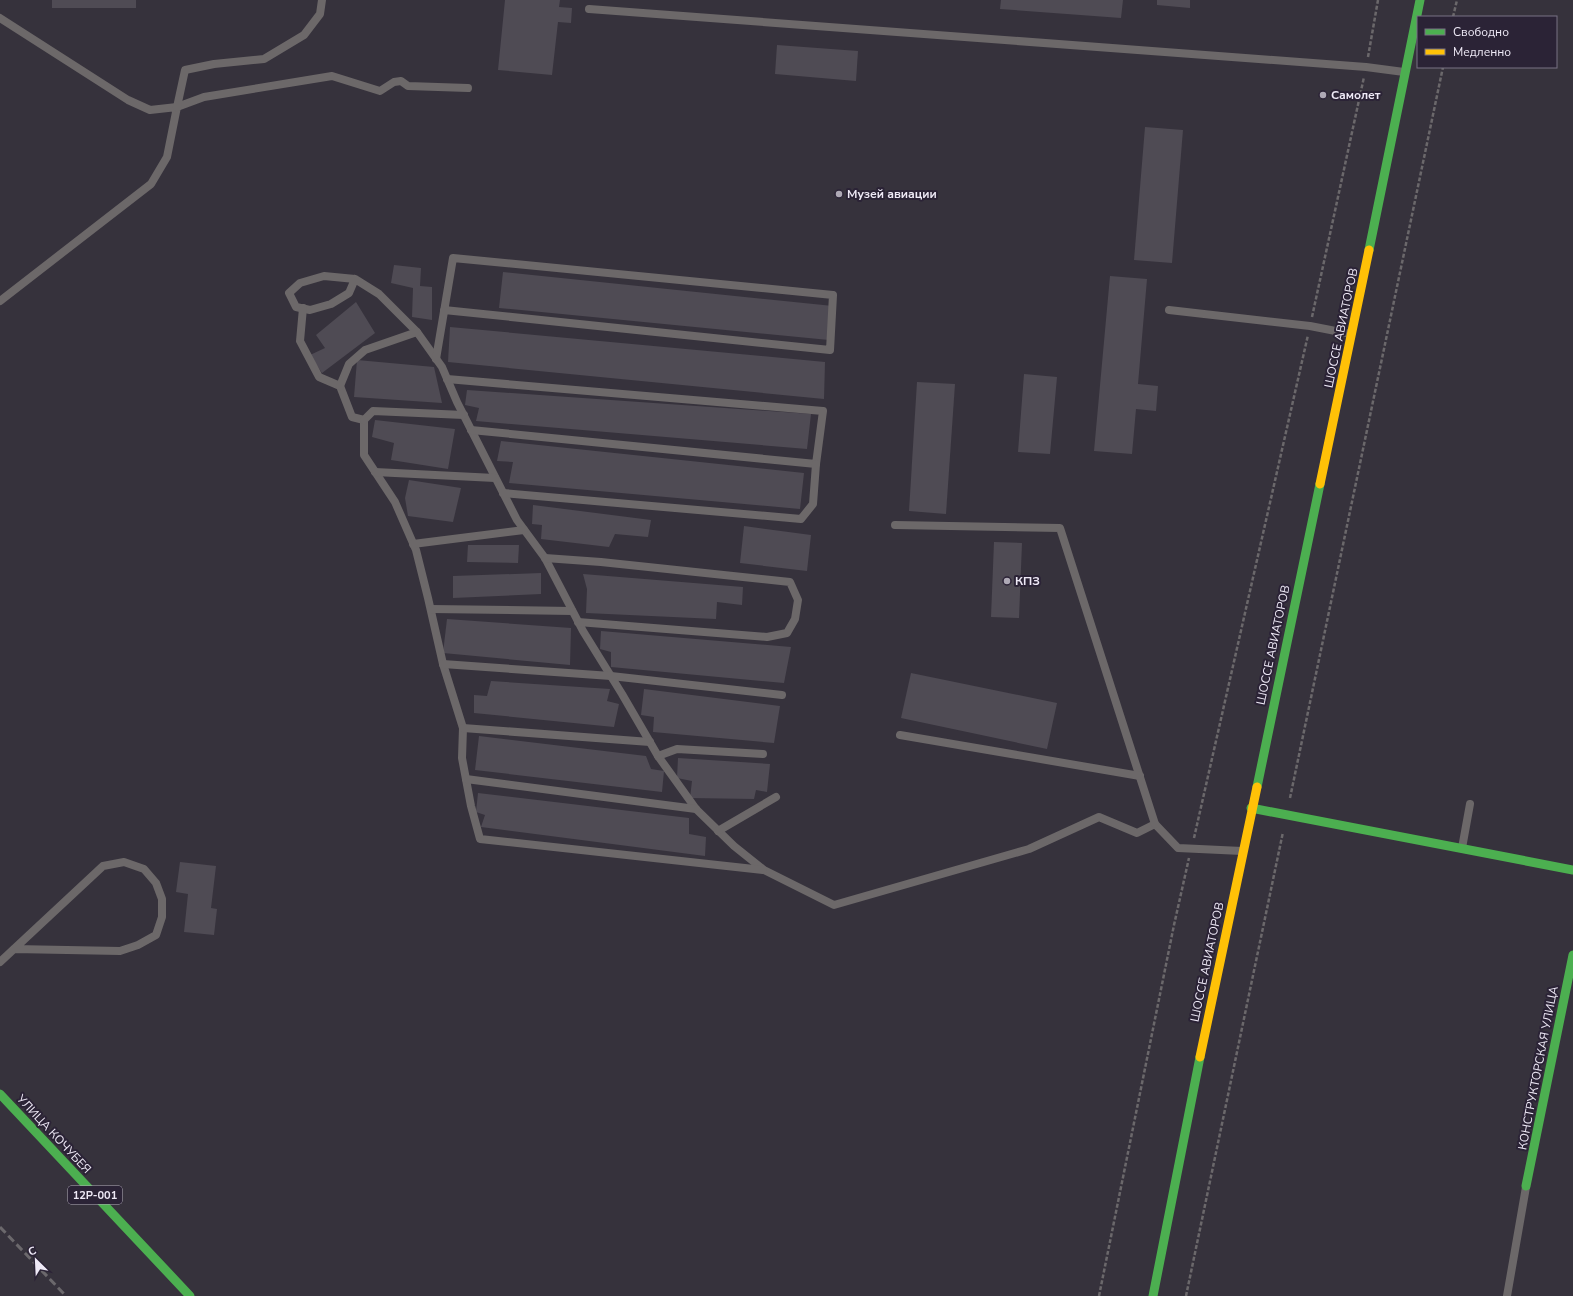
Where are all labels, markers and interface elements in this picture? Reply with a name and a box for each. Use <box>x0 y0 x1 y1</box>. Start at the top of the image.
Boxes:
legend <box>1417 16 1557 68</box>
text: Свободно <box>1453 24 1509 40</box>
text: Медленно <box>1453 44 1511 60</box>
place label: Самолет <box>1331 87 1381 103</box>
marker: Самолет <box>1318 90 1328 100</box>
place label: Музей авиации <box>847 186 937 202</box>
marker: Музей авиации <box>834 189 844 199</box>
street label: ШОССЕ АВИАТОРОВ <box>1320 267 1362 389</box>
place label: КПЗ <box>1015 573 1040 589</box>
marker: КПЗ <box>1002 576 1012 586</box>
street label: ШОССЕ АВИАТОРОВ <box>1252 584 1294 706</box>
street label: ШОССЕ АВИАТОРОВ <box>1186 901 1228 1023</box>
street label: КОНСТРУКТОРСКАЯ УЛИЦА <box>1514 984 1562 1151</box>
street label: УЛИЦА КОЧУБЕЯ <box>13 1090 95 1177</box>
road number: 12Р-001 <box>68 1186 122 1204</box>
north arrow <box>16 1240 56 1280</box>
text: С <box>26 1243 39 1260</box>

